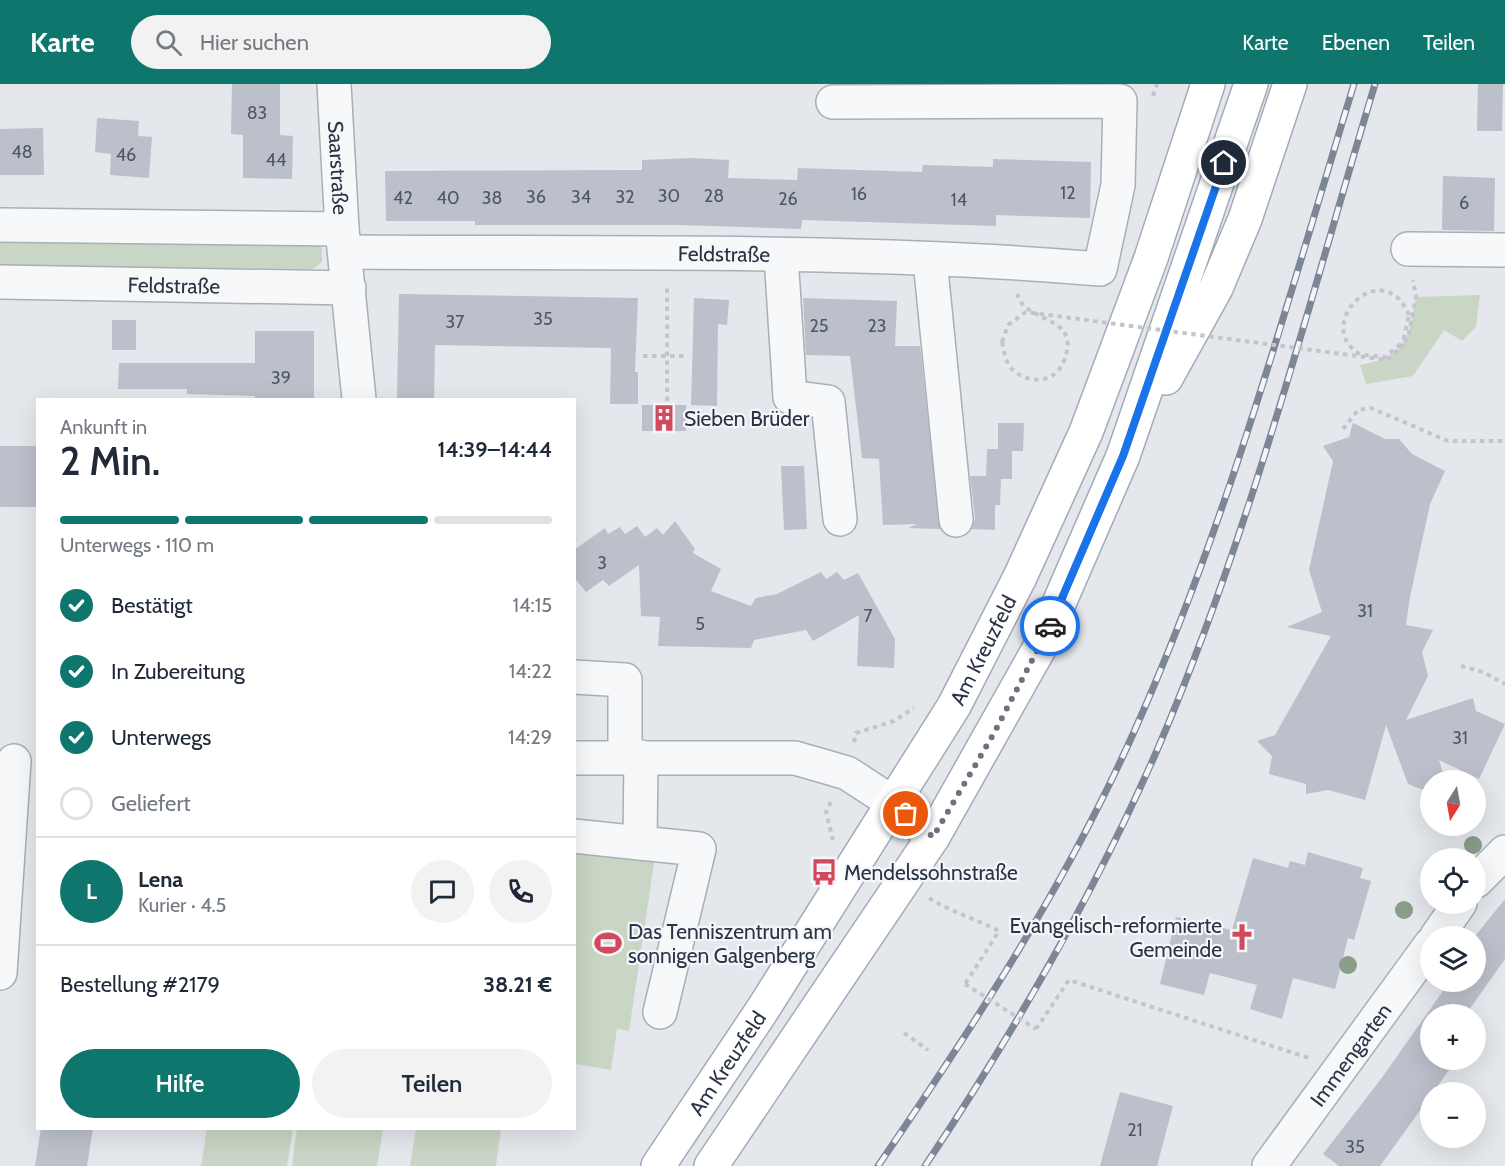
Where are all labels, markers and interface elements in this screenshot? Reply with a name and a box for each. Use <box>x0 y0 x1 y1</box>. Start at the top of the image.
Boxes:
search box <box>131 15 551 69</box>
text: Karte <box>30 25 95 59</box>
icon: search <box>152 26 185 59</box>
text: Hier suchen <box>200 29 309 56</box>
text: Karte <box>1242 30 1289 55</box>
text: Ebenen <box>1322 30 1390 55</box>
text: Teilen <box>1423 30 1475 55</box>
house number: 83 <box>247 102 267 124</box>
street label: Saarstraße <box>324 120 354 216</box>
pin <box>1198 137 1249 188</box>
house number: 48 <box>11 141 33 163</box>
house number: 46 <box>116 144 136 166</box>
icon: home <box>1207 146 1240 179</box>
house number: 44 <box>266 149 286 171</box>
house number: 12 <box>1060 182 1076 204</box>
house number: 16 <box>851 183 867 205</box>
house number: 30 <box>658 185 680 207</box>
house number: 28 <box>704 185 724 207</box>
house number: 36 <box>526 186 546 208</box>
house number: 34 <box>571 186 591 208</box>
house number: 32 <box>615 186 635 208</box>
house number: 42 <box>393 187 413 209</box>
house number: 40 <box>437 187 459 209</box>
house number: 38 <box>482 187 502 209</box>
house number: 26 <box>778 188 798 210</box>
house number: 14 <box>951 189 967 211</box>
house number: 6 <box>1459 192 1469 214</box>
street label: Feldstraße <box>678 240 771 267</box>
street label: Feldstraße <box>128 272 221 298</box>
house number: 35 <box>533 308 553 330</box>
house number: 37 <box>446 311 464 333</box>
house number: 25 <box>809 315 829 337</box>
house number: 23 <box>867 315 887 337</box>
house number: 39 <box>271 367 291 389</box>
building icon: Sieben Brüder <box>649 403 679 433</box>
place label: Sieben Brüder <box>684 406 810 431</box>
text: Ankunft in <box>60 415 147 439</box>
text: 14:39–14:44 <box>438 436 552 463</box>
text: 2 Min. <box>60 437 160 485</box>
text: Unterwegs · 110 m <box>60 533 214 557</box>
house number: 3 <box>597 552 607 574</box>
icon: check <box>60 589 93 622</box>
street label: Am Kreuzfeld <box>944 591 1021 709</box>
text: Bestätigt <box>111 592 193 619</box>
text: 14:15 <box>512 593 552 617</box>
courier <box>1020 596 1080 656</box>
house number: 31 <box>1357 600 1373 622</box>
house number: 7 <box>863 605 873 627</box>
icon: car <box>1034 610 1067 643</box>
house number: 5 <box>695 613 705 635</box>
icon: check <box>60 655 93 688</box>
text: In Zubereitung <box>111 658 245 685</box>
text: 14:22 <box>509 659 552 683</box>
icon: check <box>60 721 93 754</box>
text: Unterwegs <box>111 724 211 751</box>
text: 14:29 <box>508 725 552 749</box>
house number: 31 <box>1452 727 1468 749</box>
north arrow <box>1420 770 1486 836</box>
map controls <box>1420 770 1486 1148</box>
pin <box>880 788 931 839</box>
text: Geliefert <box>111 790 191 817</box>
icon: bag <box>889 797 922 830</box>
button: locate <box>1420 848 1486 914</box>
bus stop icon: Mendelssohnstraße <box>809 857 839 887</box>
button: chat <box>411 860 474 923</box>
button: phone <box>489 860 552 923</box>
place label: Mendelssohnstraße <box>844 860 1018 885</box>
text: Lena <box>138 866 183 893</box>
text: L <box>86 878 97 905</box>
text: Kurier · 4.5 <box>138 893 226 917</box>
place label: Evangelisch-reformierte Gemeinde <box>1009 913 1222 962</box>
place label: Das Tenniszentrum am sonnigen Galgenberg <box>628 919 832 968</box>
church icon: Evangelisch-reformierte Gemeinde <box>1227 922 1257 952</box>
button: layers <box>1420 926 1486 992</box>
sports icon: Das Tenniszentrum am sonnigen Galgenberg <box>593 928 623 958</box>
text: Bestellung #2179 <box>60 971 220 998</box>
text: 38.21 € <box>483 971 552 998</box>
street label: Immengarten <box>1305 998 1396 1111</box>
button: + <box>1420 1004 1486 1070</box>
street label: Am Kreuzfeld <box>683 1006 771 1120</box>
button: Hilfe <box>60 1049 300 1118</box>
button: Teilen <box>312 1049 552 1118</box>
button: − <box>1420 1082 1486 1148</box>
house number: 21 <box>1127 1119 1143 1141</box>
house number: 35 <box>1345 1136 1365 1158</box>

